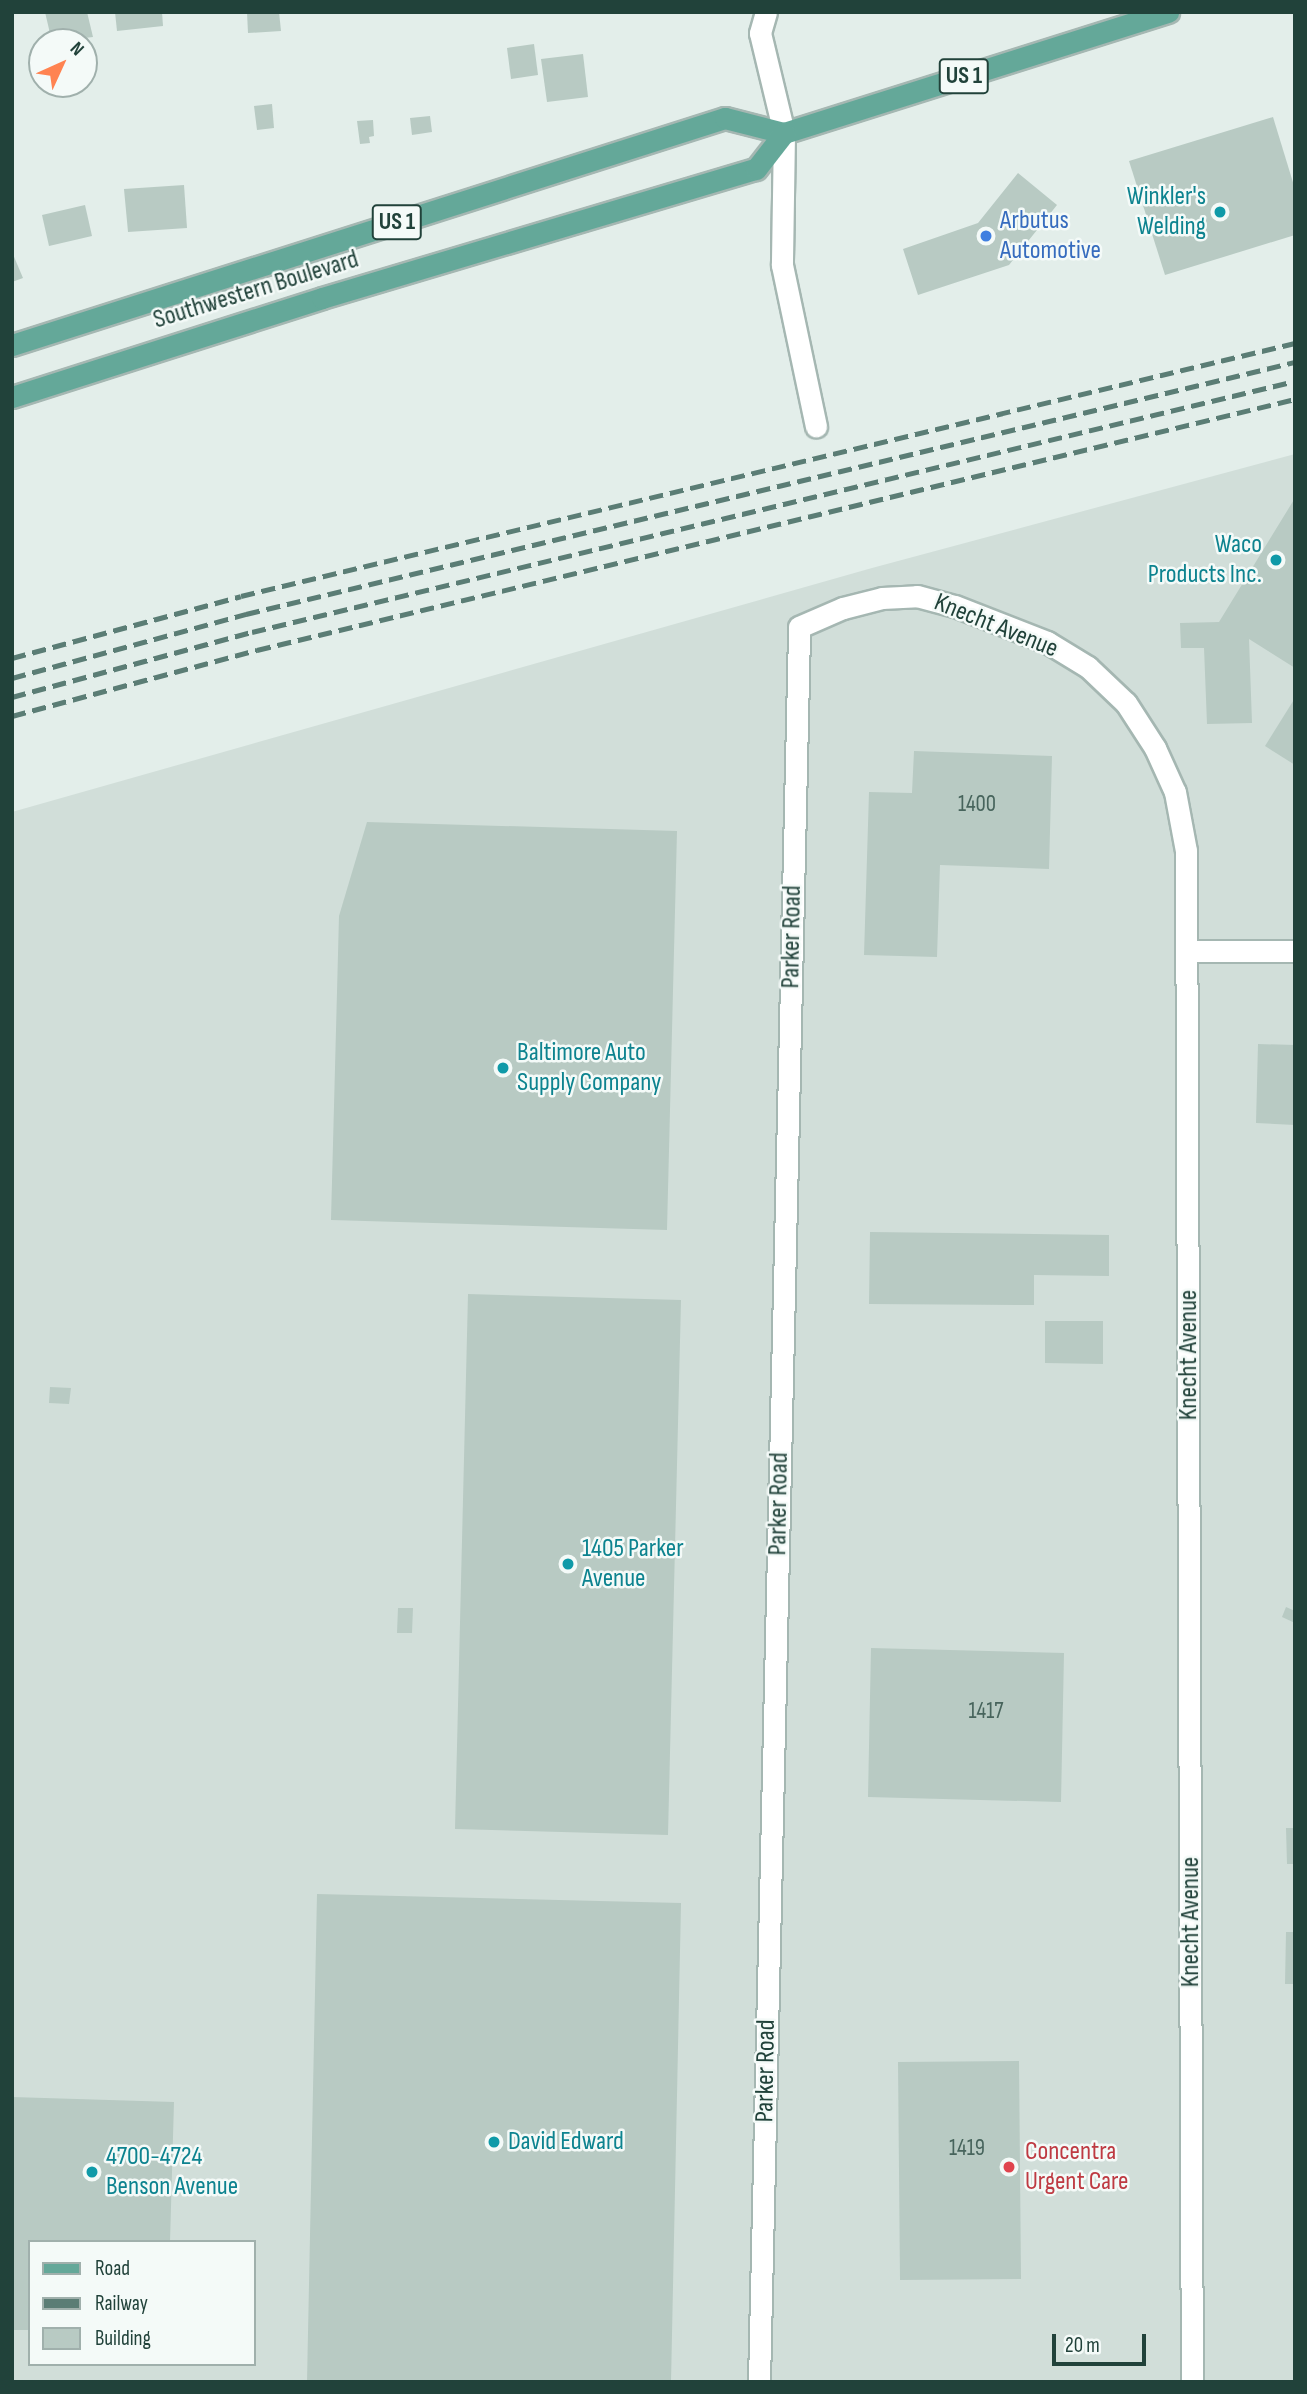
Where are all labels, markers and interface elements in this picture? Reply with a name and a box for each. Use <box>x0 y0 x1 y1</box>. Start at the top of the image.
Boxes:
north arrow <box>28 28 98 98</box>
text: N <box>65 37 89 61</box>
road number: US 1 <box>938 56 990 96</box>
place label: Winkler's Welding <box>1127 181 1206 242</box>
road number: US 1 <box>371 202 423 243</box>
marker: Winkler's Welding <box>1212 204 1228 220</box>
place label: Arbutus Automotive <box>1000 205 1101 266</box>
marker: Arbutus Automotive <box>978 228 994 244</box>
street label: Southwestern Boulevard <box>150 244 362 336</box>
place label: Waco Products Inc. <box>1148 529 1262 590</box>
marker: Waco Products Inc. <box>1268 552 1284 568</box>
street label: Knecht Avenue <box>930 587 1062 665</box>
house number: 1400 <box>958 790 996 818</box>
street label: Parker Road <box>776 885 808 989</box>
place label: Baltimore Auto Supply Company <box>517 1037 661 1098</box>
marker: Baltimore Auto Supply Company <box>495 1060 511 1076</box>
street label: Knecht Avenue <box>1173 1290 1205 1420</box>
street label: Parker Road <box>763 1452 795 1556</box>
place label: 1405 Parker Avenue <box>582 1533 684 1594</box>
marker: 1405 Parker Avenue <box>560 1556 576 1572</box>
house number: 1417 <box>969 1697 1003 1725</box>
street label: Knecht Avenue <box>1175 1857 1207 1987</box>
street label: Parker Road <box>750 2019 782 2123</box>
place label: David Edward <box>508 2126 624 2158</box>
marker: David Edward <box>486 2134 502 2150</box>
house number: 1419 <box>949 2134 985 2162</box>
place label: Concentra Urgent Care <box>1025 2136 1128 2198</box>
place label: 4700-4724 Benson Avenue <box>106 2141 238 2202</box>
marker: Concentra Urgent Care <box>999 2157 1019 2177</box>
marker: 4700-4724 Benson Avenue <box>84 2164 100 2180</box>
legend <box>28 2240 256 2366</box>
text: Road <box>95 2256 130 2281</box>
text: Railway <box>95 2291 148 2316</box>
scale bar <box>1055 2320 1150 2364</box>
text: Building <box>95 2326 151 2351</box>
text: 20 m <box>1065 2333 1100 2358</box>

